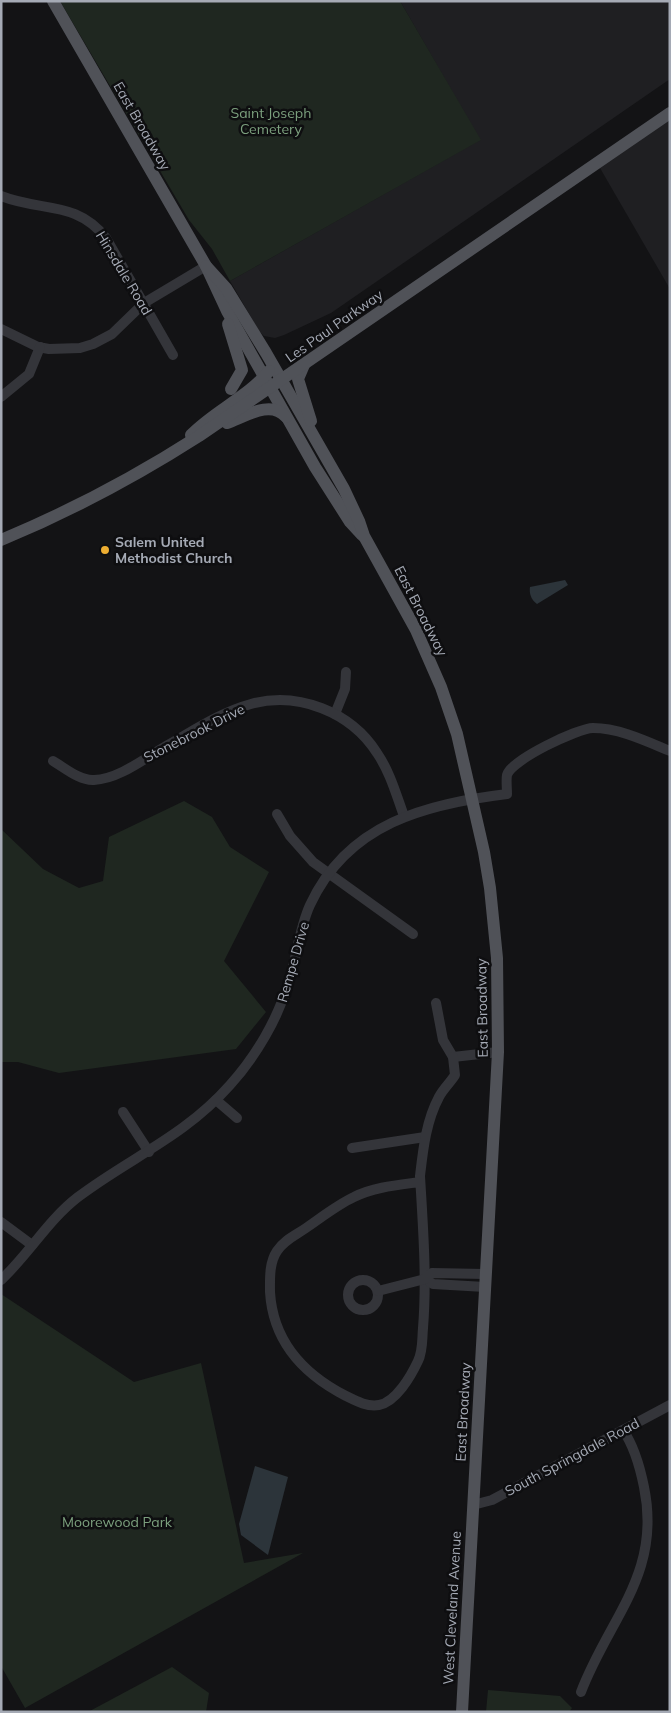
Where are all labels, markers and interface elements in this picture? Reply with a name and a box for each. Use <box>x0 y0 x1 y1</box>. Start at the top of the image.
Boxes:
street label: East Broadway <box>109 79 175 174</box>
park label: Saint Joseph Cemetery <box>231 104 311 138</box>
street label: Hinsdale Road <box>92 228 156 318</box>
street label: Les Paul Parkway <box>282 285 387 366</box>
place label: Salem United Methodist Church <box>115 533 233 567</box>
marker: Salem United Methodist Church <box>99 544 111 556</box>
street label: East Broadway <box>390 563 452 660</box>
street label: Stonebrook Drive <box>140 700 248 766</box>
street label: Rempe Drive <box>273 920 313 1004</box>
street label: East Broadway <box>472 958 492 1058</box>
street label: East Broadway <box>451 1362 475 1462</box>
street label: South Springdale Road <box>502 1414 642 1500</box>
park label: Moorewood Park <box>62 1513 173 1531</box>
street label: West Cleveland Avenue <box>439 1531 465 1685</box>

